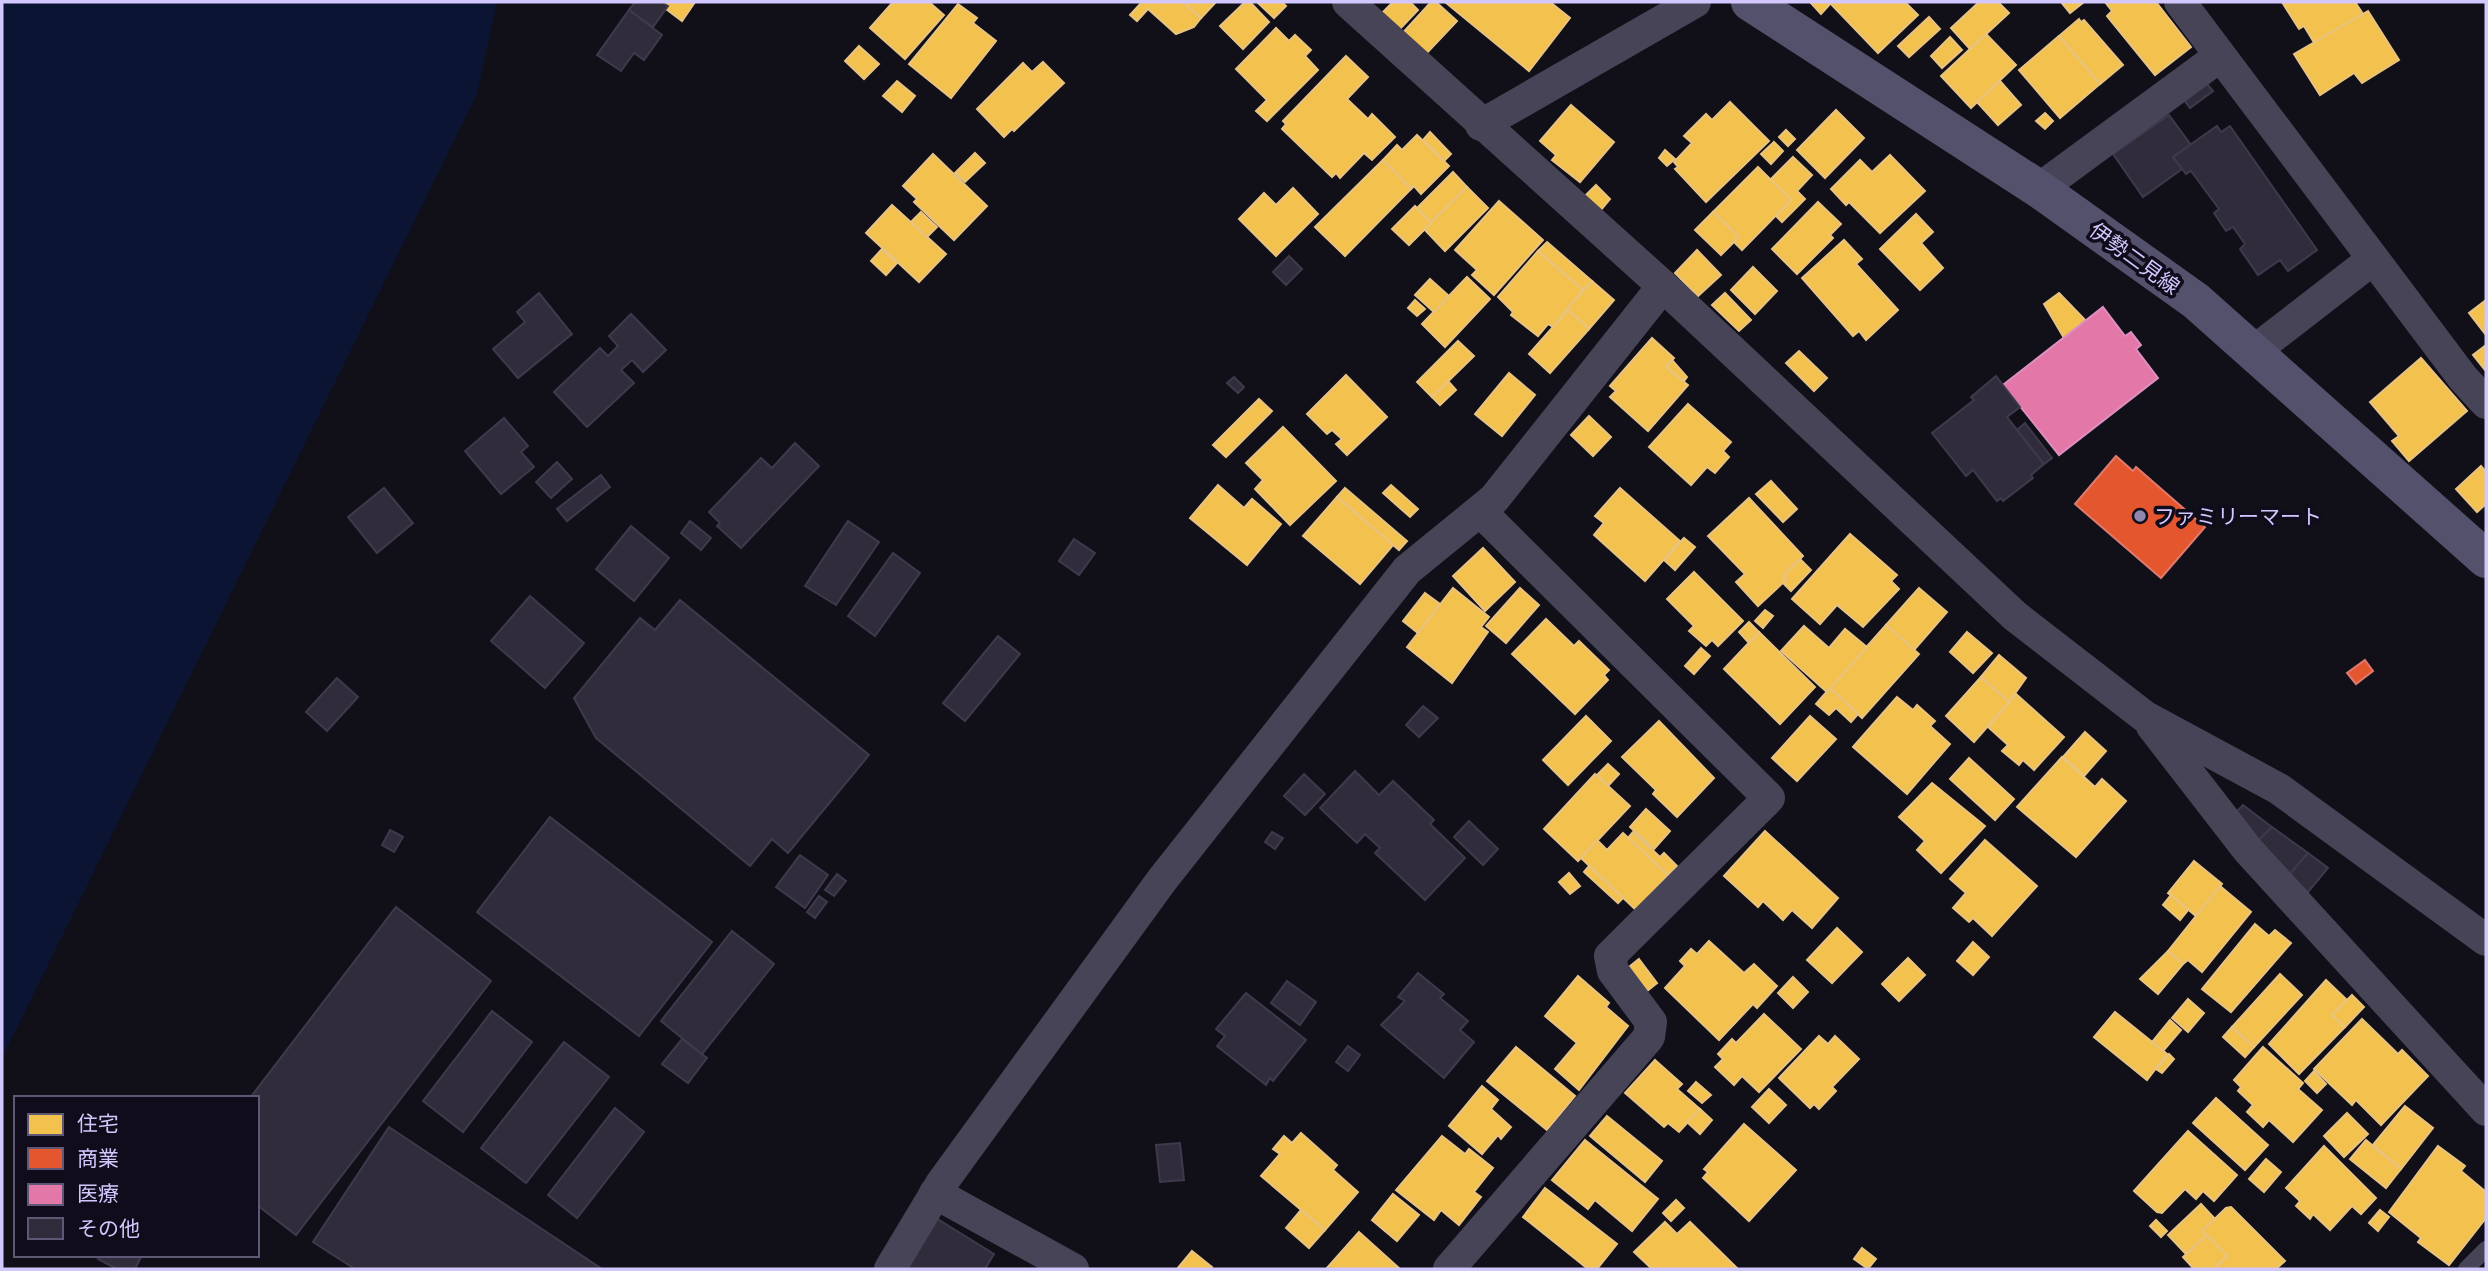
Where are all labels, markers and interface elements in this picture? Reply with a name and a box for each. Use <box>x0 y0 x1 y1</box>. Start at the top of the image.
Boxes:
street label: 伊勢二見線 <box>2084 216 2186 300</box>
place label: ファミリーマート <box>2154 502 2322 530</box>
marker: ファミリーマート <box>2132 508 2148 524</box>
legend <box>14 1096 259 1257</box>
text: 住宅 <box>77 1109 119 1137</box>
text: 商業 <box>77 1144 119 1172</box>
text: 医療 <box>77 1179 119 1207</box>
text: その他 <box>77 1214 140 1242</box>

